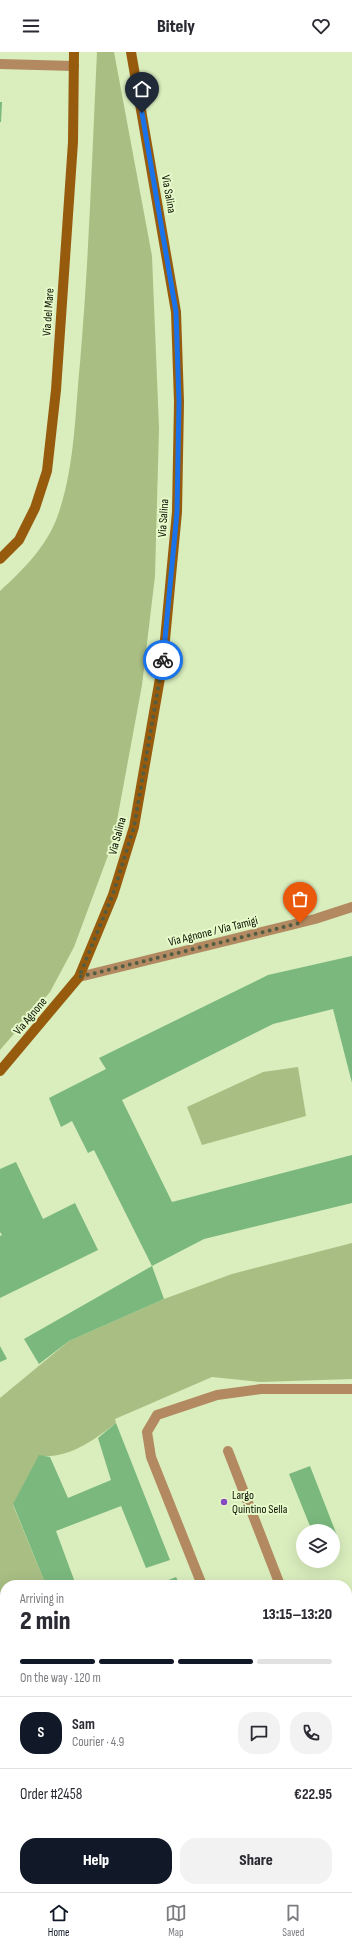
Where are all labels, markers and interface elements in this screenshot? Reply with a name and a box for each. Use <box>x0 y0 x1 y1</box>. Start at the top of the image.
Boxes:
icon: menu <box>20 15 42 37</box>
icon: heart <box>310 15 332 37</box>
text: Bitely <box>157 16 195 37</box>
pin <box>125 72 159 113</box>
icon: home <box>131 78 153 100</box>
street label: Via Salina <box>158 174 179 215</box>
street label: Via del Mare <box>39 287 58 336</box>
street label: Via Salina <box>155 498 172 538</box>
courier <box>143 640 183 680</box>
icon: bike <box>152 649 174 671</box>
street label: Via Salina <box>105 815 130 857</box>
pin <box>283 882 317 923</box>
icon: bag <box>289 888 311 910</box>
street label: Via Agnone / Via Tamigi <box>167 913 259 950</box>
street label: Via Agnone <box>10 994 50 1038</box>
place label: Largo Quintino Sella <box>232 1488 288 1517</box>
marker: Largo Quintino Sella <box>219 1497 229 1507</box>
map controls <box>296 1524 340 1568</box>
button: layers <box>296 1524 340 1568</box>
text: Arriving in <box>20 1591 64 1607</box>
text: 13:15–13:20 <box>263 1605 332 1624</box>
text: 2 min <box>20 1606 70 1637</box>
text: On the way · 120 m <box>20 1670 101 1686</box>
button: chat <box>238 1712 280 1754</box>
button: phone <box>290 1712 332 1754</box>
text: Sam <box>72 1715 95 1734</box>
text: S <box>38 1723 44 1742</box>
text: Courier · 4.9 <box>72 1734 124 1750</box>
text: Order #2458 <box>20 1785 82 1804</box>
text: €22.95 <box>294 1785 332 1804</box>
button: Help <box>20 1838 172 1884</box>
button: Share <box>180 1838 332 1884</box>
tab: Home <box>48 1902 70 1939</box>
tab: Map <box>165 1902 187 1939</box>
tab: Saved <box>282 1902 304 1939</box>

